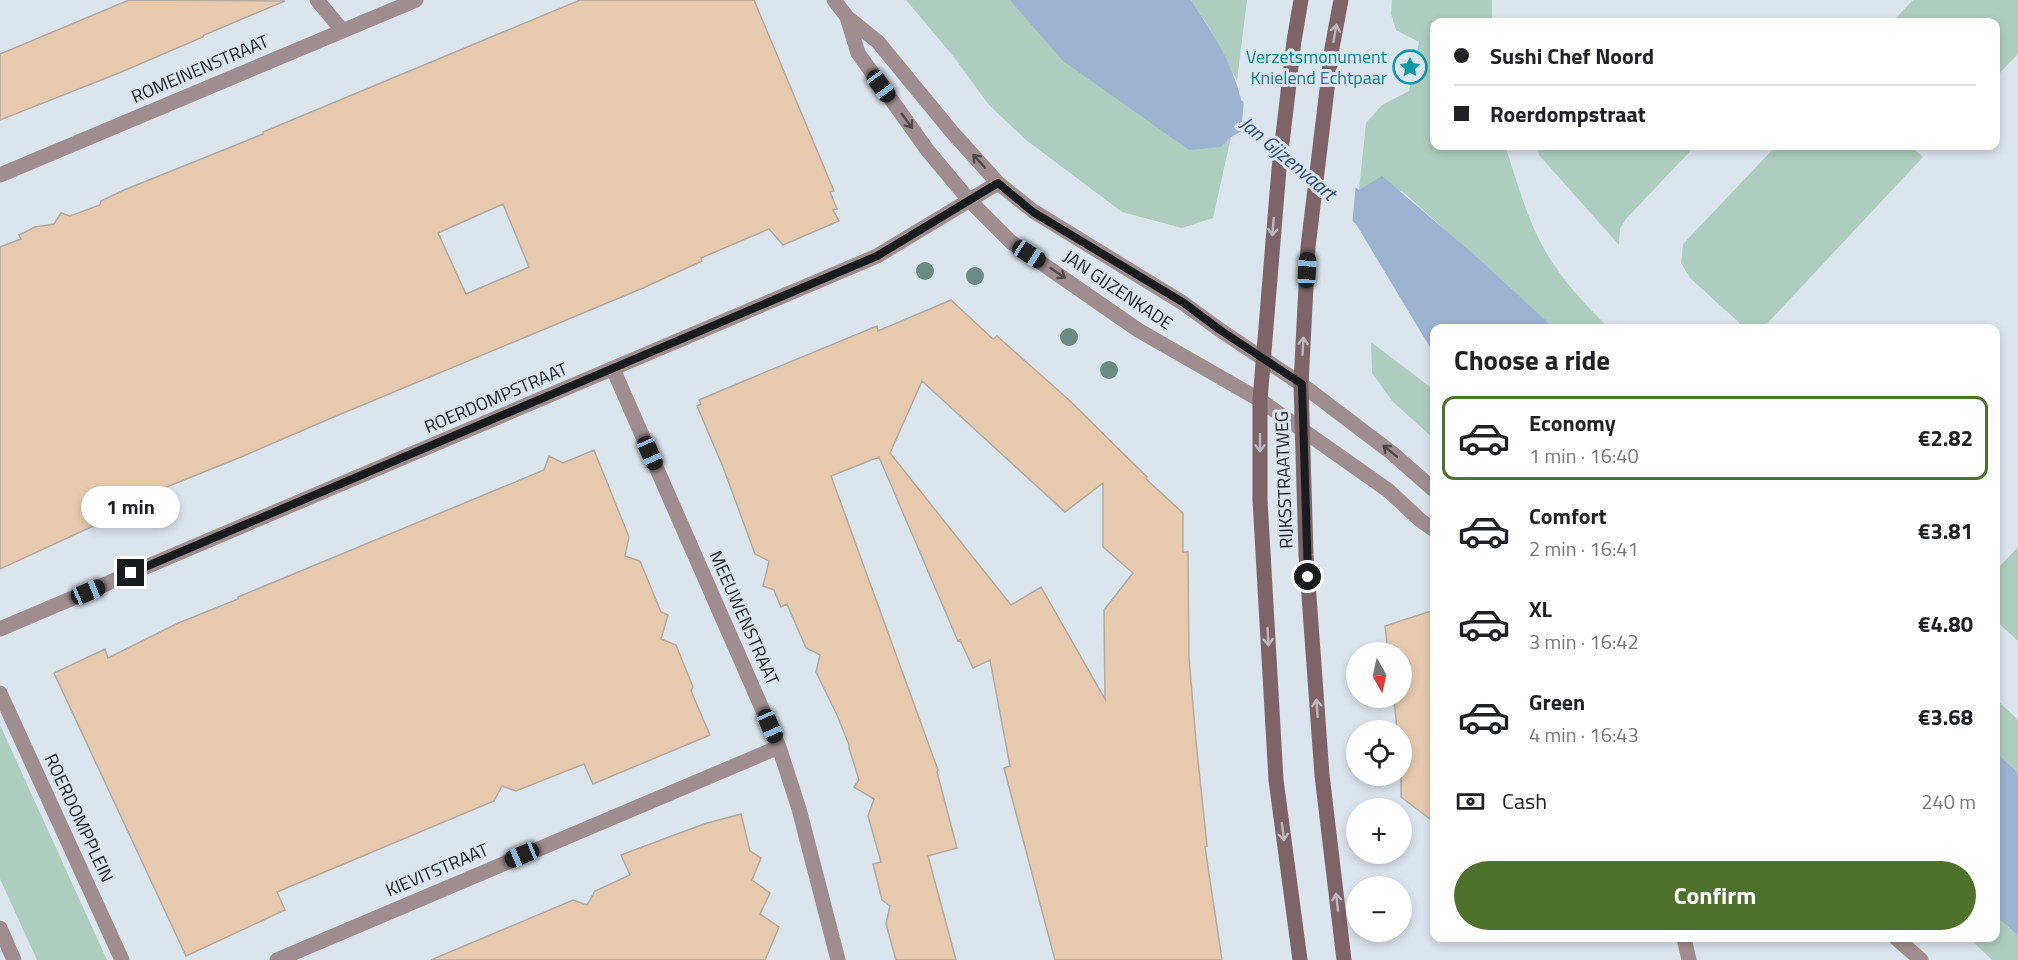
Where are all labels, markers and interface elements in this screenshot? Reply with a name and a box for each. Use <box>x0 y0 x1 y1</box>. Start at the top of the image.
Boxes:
one-way arrow <box>1330 24 1341 43</box>
street label: ROMEINENSTRAAT <box>127 27 273 110</box>
text: Sushi Chef Noord <box>1490 39 1654 73</box>
place label: Verzetsmonument Knielend Echtpaar <box>1246 43 1388 91</box>
place icon: Verzetsmonument Knielend Echtpaar <box>1392 49 1428 85</box>
car <box>863 66 899 106</box>
text: Roerdompstraat <box>1490 97 1646 131</box>
water label: Jan Gijzenvaart <box>1233 108 1346 209</box>
one-way arrow <box>901 113 913 129</box>
one-way arrow <box>972 154 986 169</box>
one-way arrow <box>1267 217 1278 237</box>
car <box>1009 237 1049 271</box>
street label: JAN GIJZENKADE <box>1058 243 1178 336</box>
car <box>1297 252 1317 288</box>
one-way arrow <box>1049 267 1066 279</box>
one-way arrow <box>1298 336 1309 356</box>
text: Choose a ride <box>1454 339 1610 380</box>
street label: ROERDOMPSTRAAT <box>420 355 572 440</box>
text: Economy <box>1529 406 1616 440</box>
street label: RIJKSSTRAATWEG <box>1268 411 1299 549</box>
icon: car <box>1457 411 1511 465</box>
text: €2.82 <box>1918 421 1973 455</box>
one-way arrow <box>1254 432 1266 452</box>
car <box>634 433 666 473</box>
text: 1 min · 16:40 <box>1529 440 1639 471</box>
one-way arrow <box>1382 445 1398 458</box>
callout: 1 min <box>82 486 180 528</box>
text: 1 min <box>106 491 155 522</box>
text: Comfort <box>1529 499 1607 533</box>
icon: car <box>1457 504 1511 558</box>
text: €3.81 <box>1918 514 1973 548</box>
text: 2 min · 16:41 <box>1529 533 1639 564</box>
street label: MEEUWENSTRAAT <box>703 546 786 690</box>
route end <box>117 559 144 586</box>
route start <box>1294 563 1321 590</box>
car <box>68 577 108 607</box>
text: XL <box>1529 592 1552 626</box>
icon: car <box>1457 597 1511 651</box>
text: €4.80 <box>1918 607 1973 641</box>
text: 3 min · 16:42 <box>1529 626 1639 657</box>
one-way arrow <box>1262 627 1273 647</box>
north arrow <box>1346 642 1412 708</box>
map controls <box>1346 642 1412 942</box>
text: Green <box>1529 685 1585 719</box>
icon: car <box>1457 690 1511 744</box>
one-way arrow <box>1311 699 1322 718</box>
text: €3.68 <box>1918 700 1973 734</box>
car <box>754 706 786 746</box>
text: 4 min · 16:43 <box>1529 719 1639 750</box>
button: locate <box>1346 720 1412 786</box>
street label: ROERDOMPPLEIN <box>38 749 121 887</box>
text: Cash <box>1502 784 1547 818</box>
icon: cash <box>1454 785 1487 818</box>
text: 240 m <box>1921 786 1976 817</box>
button: + <box>1346 798 1412 864</box>
one-way arrow <box>1278 821 1289 841</box>
street label: KIEVITSTRAAT <box>381 836 493 903</box>
car <box>502 840 542 870</box>
button: Confirm <box>1454 861 1976 930</box>
button: − <box>1346 876 1412 942</box>
one-way arrow <box>1331 892 1342 912</box>

